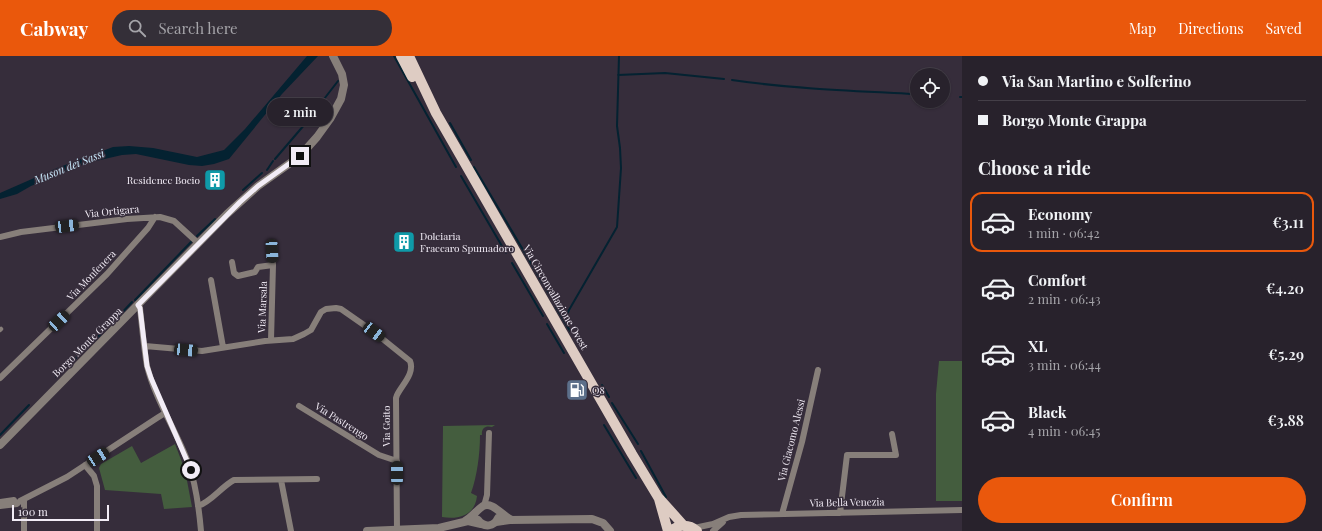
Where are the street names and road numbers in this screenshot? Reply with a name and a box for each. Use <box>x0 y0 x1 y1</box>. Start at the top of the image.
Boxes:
street label: Via Ortigara <box>83 201 140 221</box>
street label: Via Circonvallazione Ovest <box>520 241 592 352</box>
street label: Via Monfenera <box>63 247 119 304</box>
street label: Via Marsala <box>254 281 270 334</box>
street label: Borgo Monte Grappa <box>49 304 125 380</box>
street label: Via Giacomo Alessi <box>774 397 808 483</box>
street label: Via Pastrengo <box>312 398 372 443</box>
street label: Via Goito <box>379 405 393 447</box>
street label: Via Bella Venezia <box>808 494 885 510</box>

